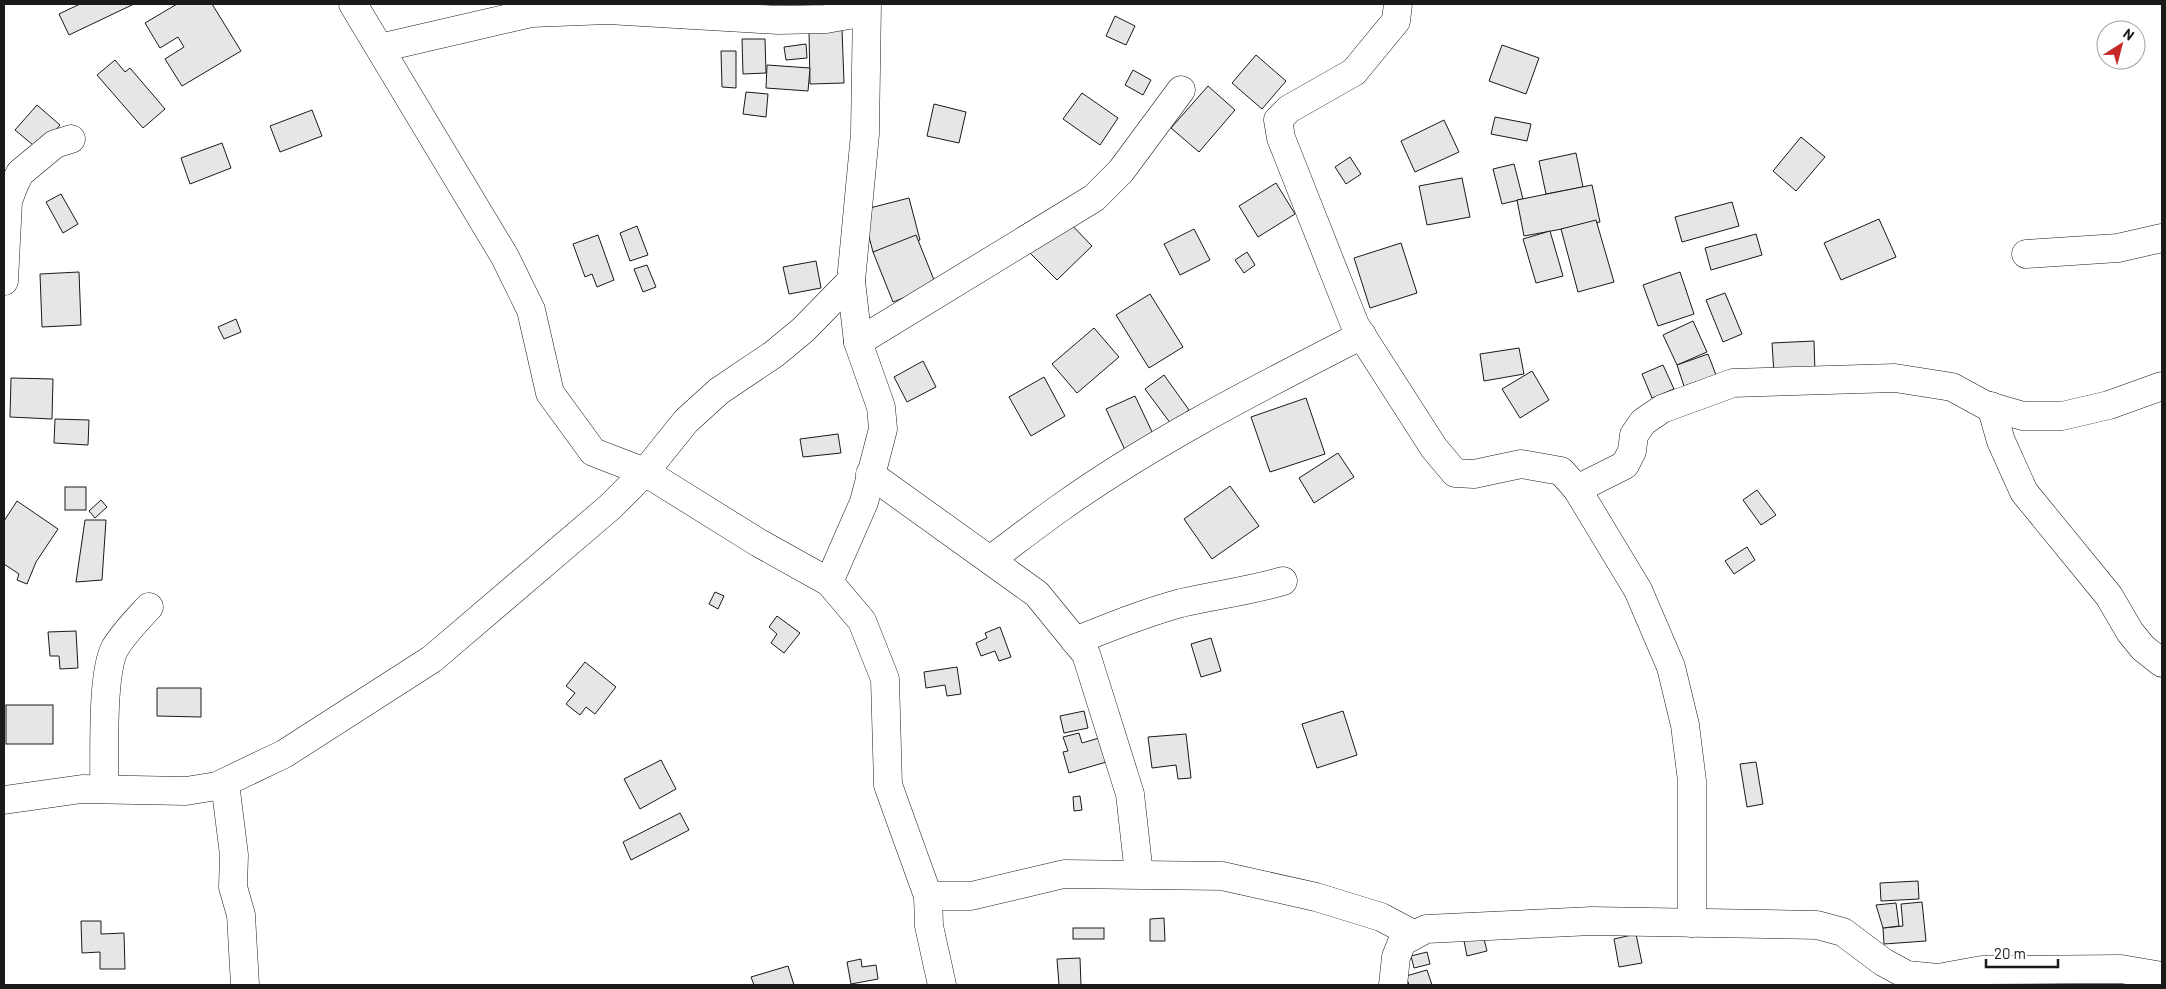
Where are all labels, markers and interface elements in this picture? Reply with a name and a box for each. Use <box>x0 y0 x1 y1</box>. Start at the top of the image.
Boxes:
north arrow <box>2096 20 2146 70</box>
text: N <box>2120 24 2138 44</box>
scale bar <box>1986 936 2058 968</box>
text: 20 m <box>1994 944 2026 962</box>

